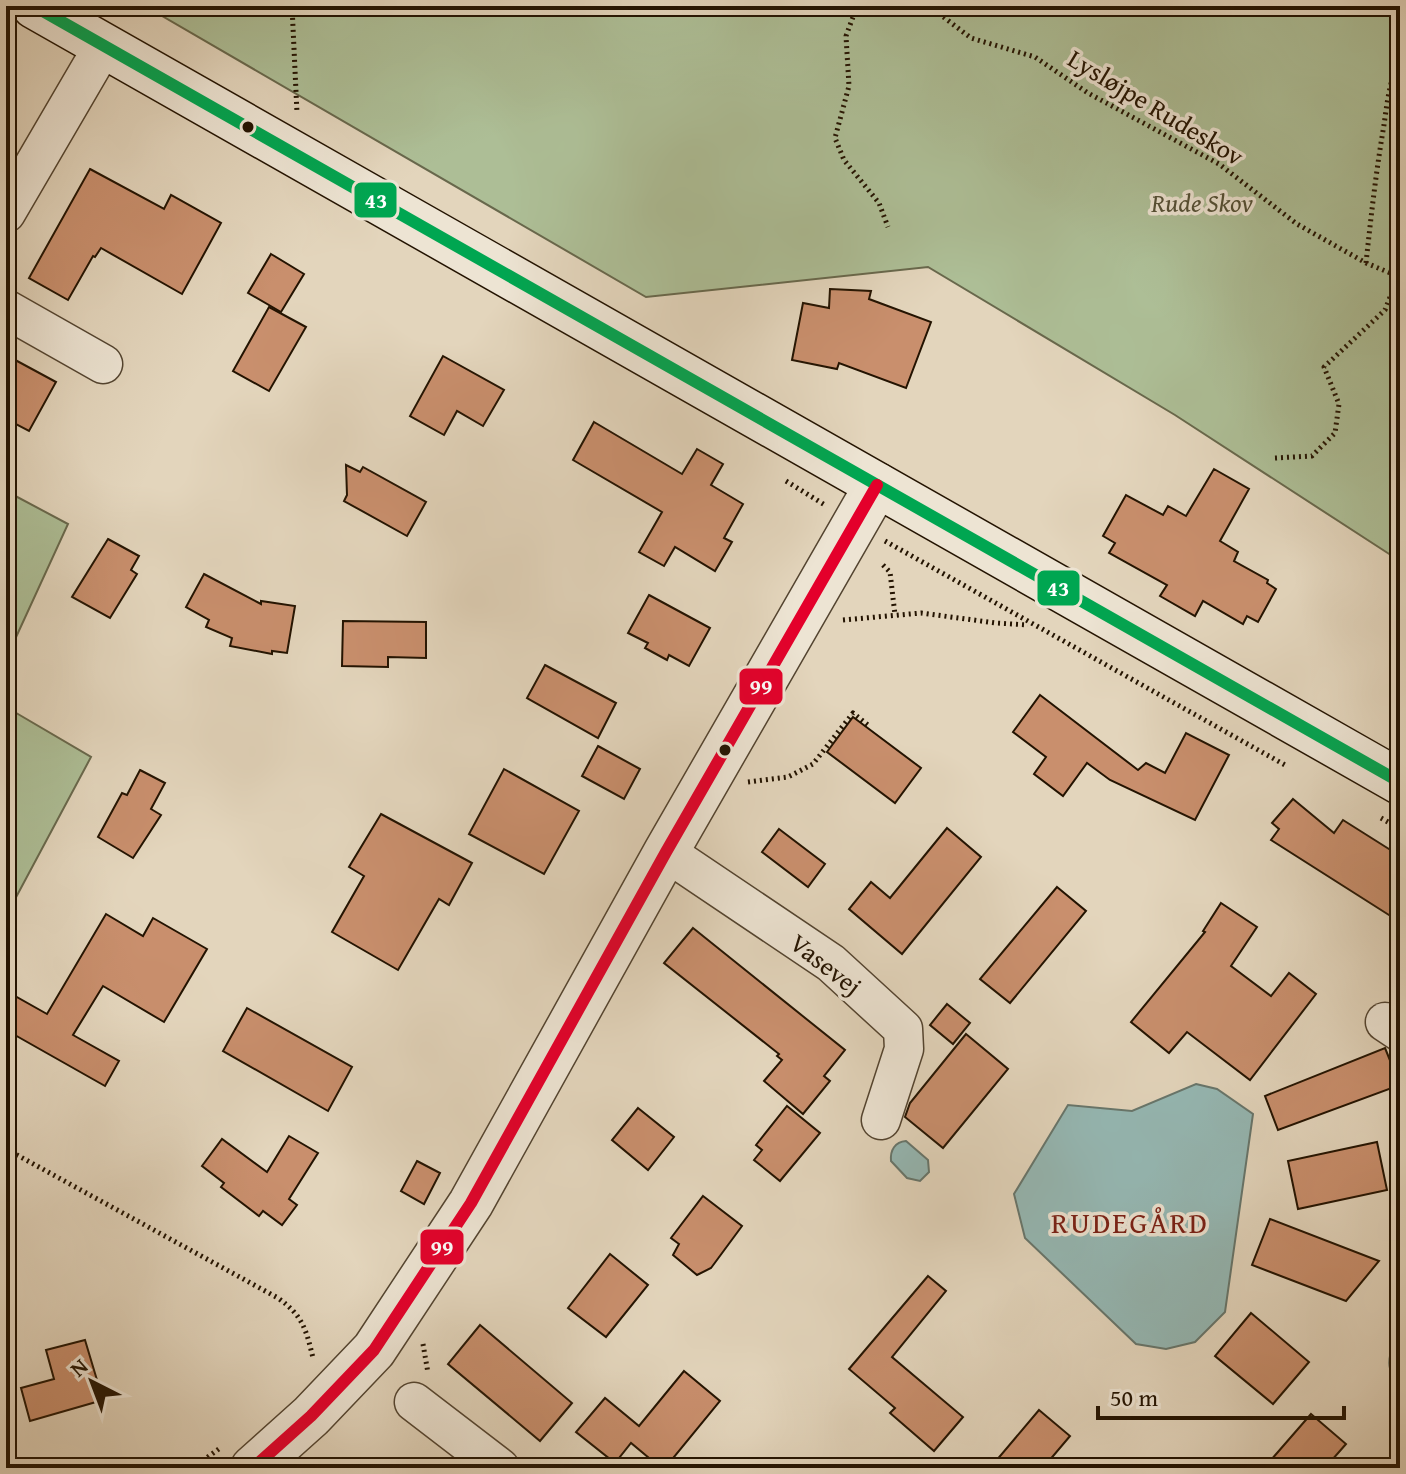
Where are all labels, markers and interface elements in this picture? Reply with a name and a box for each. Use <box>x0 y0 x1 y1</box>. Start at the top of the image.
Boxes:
street label: Lysløjpe Rudeskov <box>1061 39 1251 175</box>
unlabelled marker <box>240 119 256 135</box>
line badge: 43 <box>353 181 398 219</box>
park label: Rude Skov <box>1150 183 1253 222</box>
text: 43 <box>365 184 387 216</box>
line badge: 43 <box>1036 569 1081 607</box>
text: 43 <box>1047 572 1069 604</box>
line badge: 99 <box>738 667 784 706</box>
text: 99 <box>750 670 772 702</box>
unlabelled marker <box>717 742 733 758</box>
street label: Vasevej <box>782 923 870 1005</box>
district label: RUDEGÅRD <box>1051 1200 1209 1244</box>
line badge: 99 <box>419 1228 465 1266</box>
text: 99 <box>431 1231 453 1263</box>
north arrow <box>52 1342 132 1422</box>
text: N <box>62 1350 95 1384</box>
scale bar <box>1098 1370 1344 1420</box>
text: 50 m <box>1110 1380 1158 1415</box>

